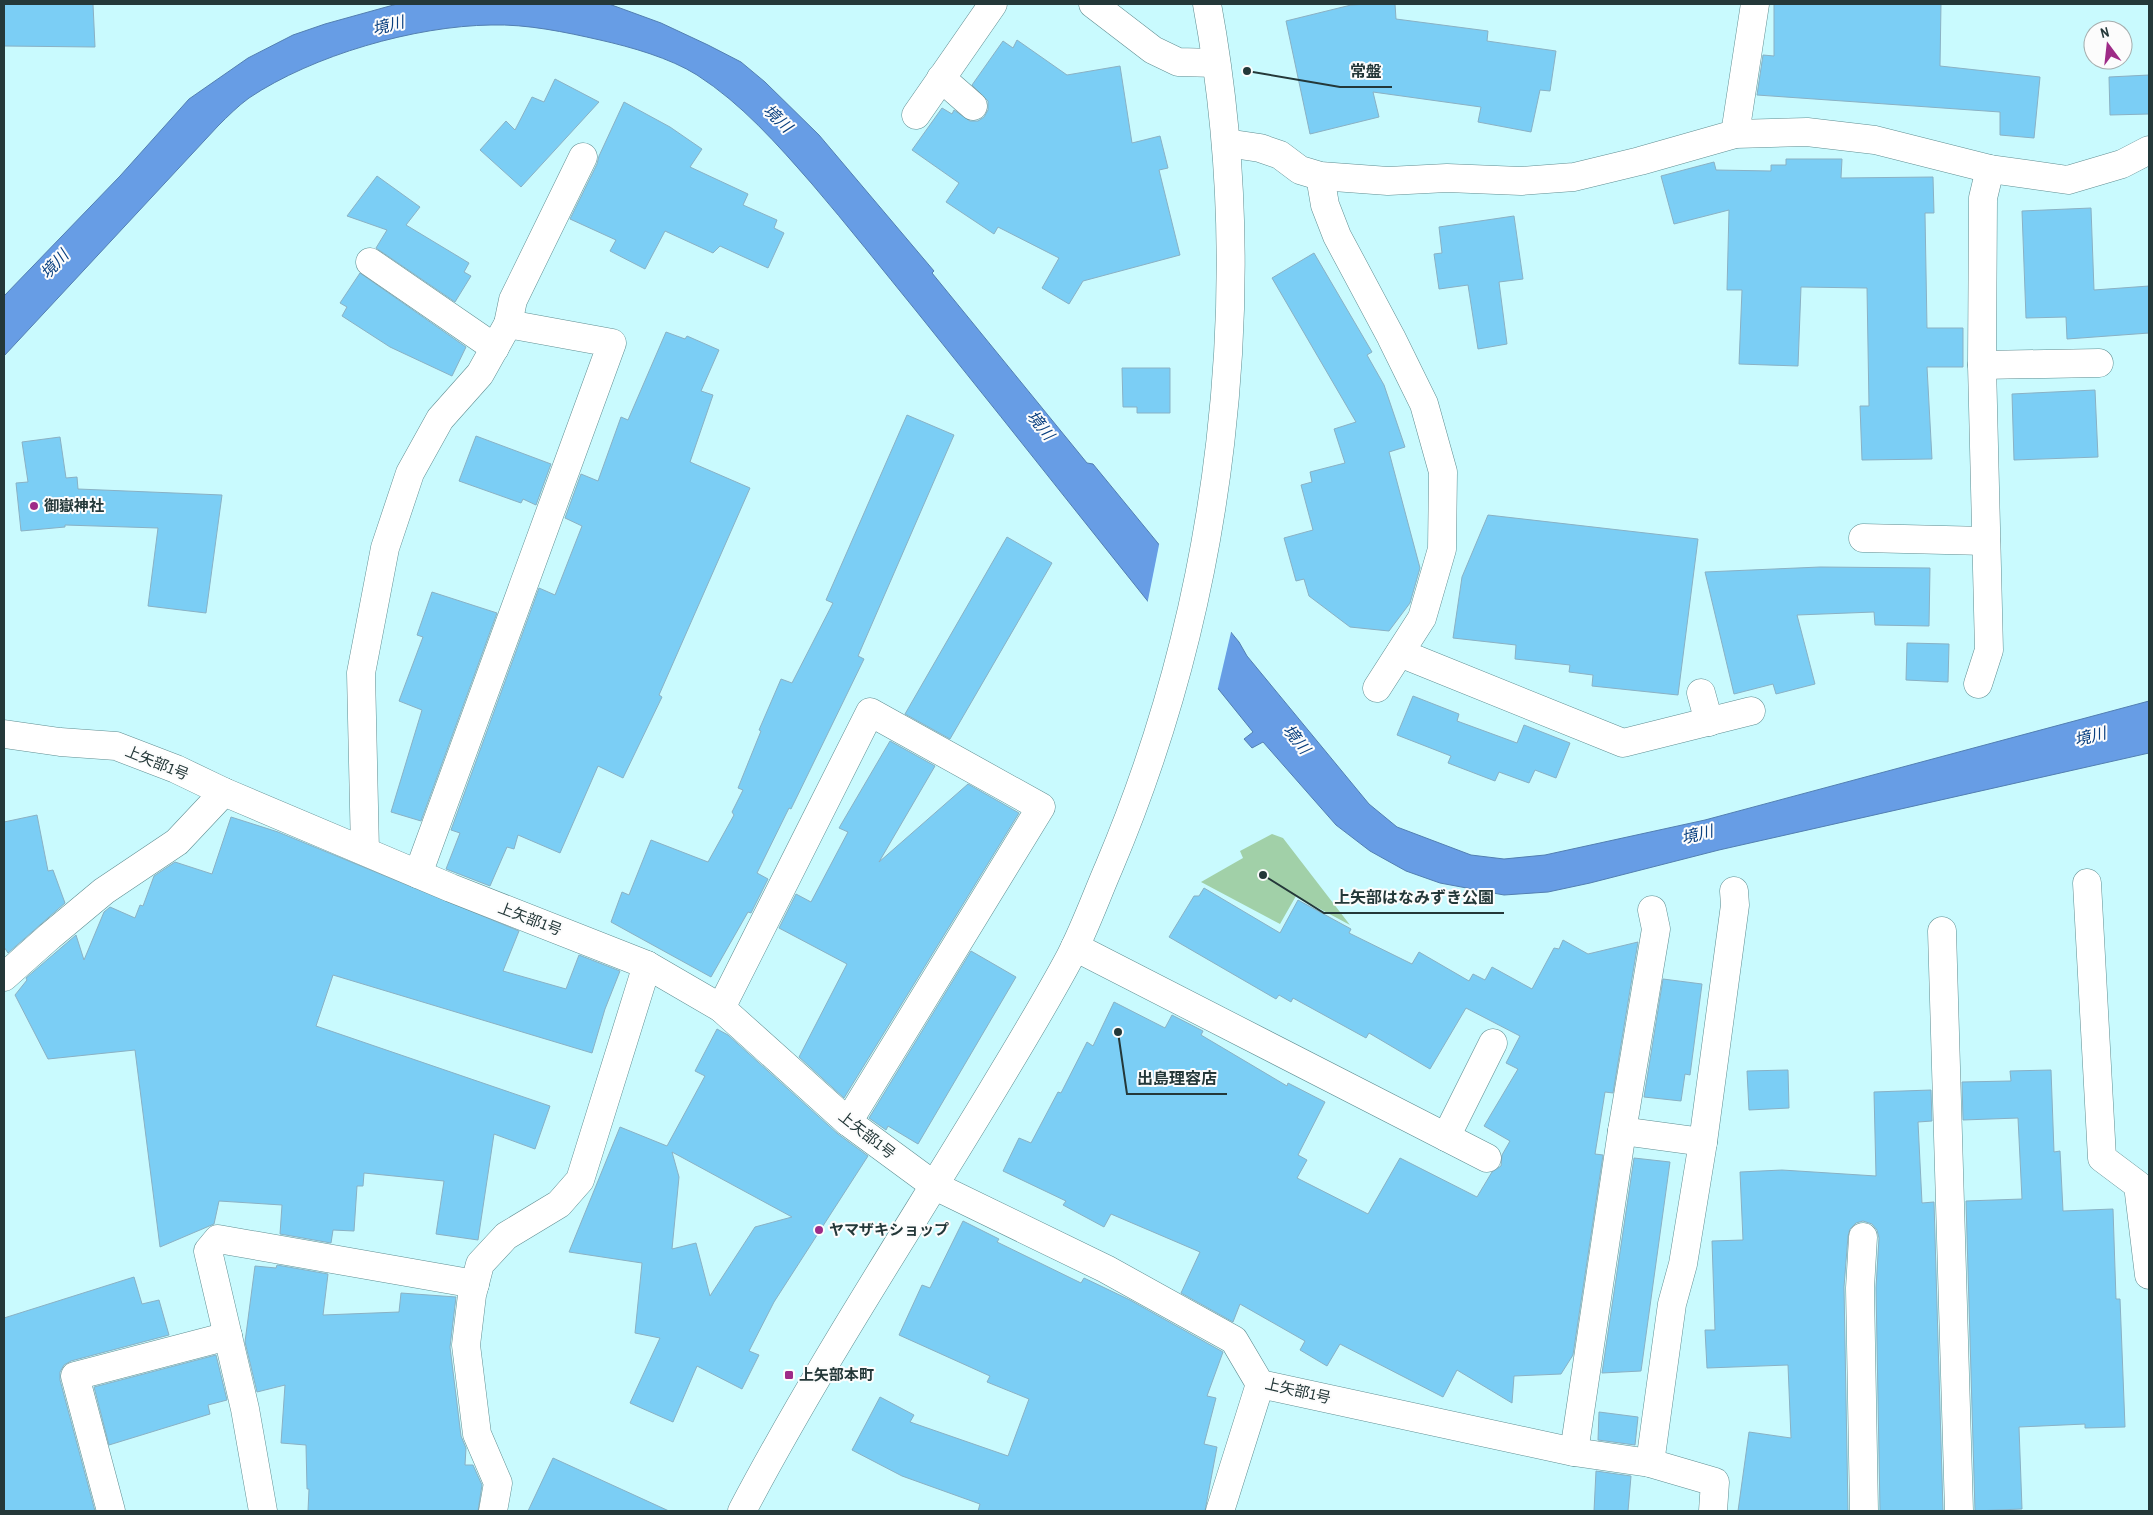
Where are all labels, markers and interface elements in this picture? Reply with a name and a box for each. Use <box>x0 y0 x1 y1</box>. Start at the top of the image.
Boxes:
water label: 境川 <box>370 10 408 40</box>
north arrow <box>2083 20 2133 70</box>
text: N <box>2098 23 2111 42</box>
callout: 常盤 <box>1340 56 1392 87</box>
text: 常盤 <box>1350 60 1382 82</box>
water label: 境川 <box>759 99 799 138</box>
water label: 境川 <box>35 243 74 283</box>
water label: 境川 <box>1022 406 1061 446</box>
place label: 御嶽神社 <box>44 495 104 516</box>
marker: 御嶽神社 <box>28 500 40 512</box>
water label: 境川 <box>1278 720 1317 760</box>
water label: 境川 <box>2072 721 2110 751</box>
street label: 上矢部1号 <box>122 740 192 785</box>
water label: 境川 <box>1679 819 1717 849</box>
callout: 上矢部はなみずき公園 <box>1324 882 1504 913</box>
text: 上矢部はなみずき公園 <box>1334 886 1494 908</box>
street label: 上矢部1号 <box>495 897 565 940</box>
callout: 出島理容店 <box>1127 1063 1227 1094</box>
text: 出島理容店 <box>1137 1067 1217 1089</box>
street label: 上矢部1号 <box>835 1106 900 1163</box>
place label: ヤマザキショップ <box>829 1219 949 1240</box>
marker: ヤマザキショップ <box>813 1224 825 1236</box>
place label: 上矢部本町 <box>799 1364 874 1385</box>
marker: 上矢部本町 <box>783 1369 795 1381</box>
street label: 上矢部1号 <box>1263 1373 1333 1408</box>

